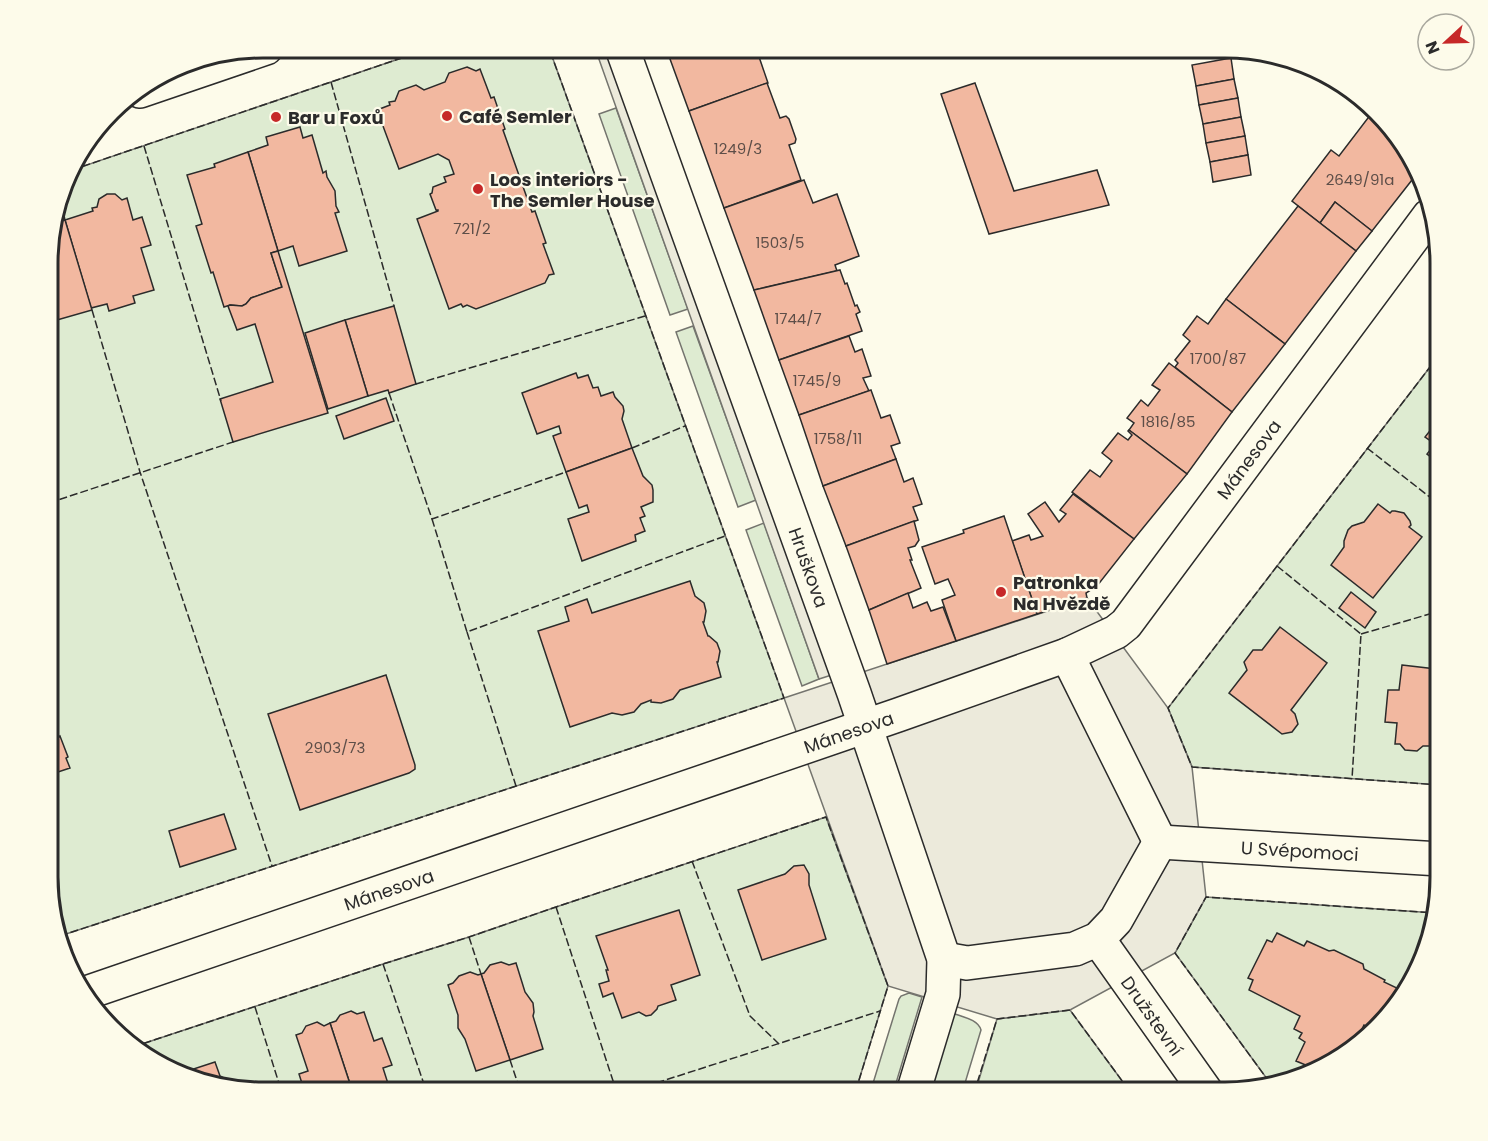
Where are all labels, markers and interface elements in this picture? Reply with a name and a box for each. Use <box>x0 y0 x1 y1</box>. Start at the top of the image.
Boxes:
north arrow <box>1416 12 1476 72</box>
text: N <box>1420 38 1445 57</box>
place label: Café Semler <box>459 104 572 129</box>
place label: Bar u Foxů <box>288 105 384 130</box>
marker: Café Semler <box>440 109 454 123</box>
marker: Bar u Foxů <box>269 110 283 124</box>
house number: 1249/3 <box>714 138 762 159</box>
place label: Loos interiors - The Semler House <box>490 167 655 213</box>
house number: 2649/91a <box>1326 169 1394 190</box>
marker: Loos interiors - The Semler House <box>471 182 485 196</box>
house number: 721/2 <box>453 218 491 239</box>
house number: 1503/5 <box>755 232 805 253</box>
house number: 1744/7 <box>774 308 822 329</box>
house number: 1700/87 <box>1190 348 1246 369</box>
house number: 1745/9 <box>793 370 841 391</box>
house number: 1816/85 <box>1141 411 1195 432</box>
street label: Mánesova <box>1211 414 1286 504</box>
house number: 1758/11 <box>814 428 862 449</box>
street label: Hruškova <box>783 524 835 611</box>
place label: Patronka Na Hvězdě <box>1013 570 1110 616</box>
marker: Patronka Na Hvězdě <box>994 585 1008 599</box>
street label: Mánesova <box>800 705 897 759</box>
house number: 2903/73 <box>305 737 365 758</box>
street label: U Svépomoci <box>1240 834 1359 867</box>
street label: Mánesova <box>340 862 437 916</box>
street label: Družstevní <box>1115 971 1189 1061</box>

